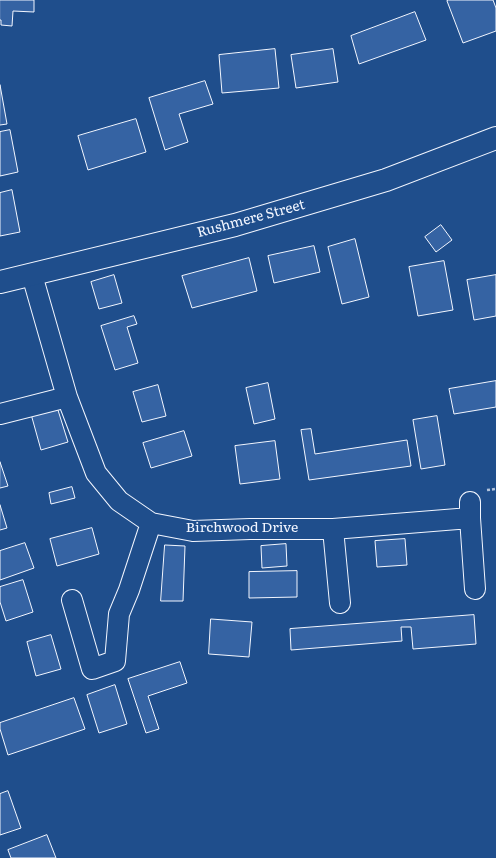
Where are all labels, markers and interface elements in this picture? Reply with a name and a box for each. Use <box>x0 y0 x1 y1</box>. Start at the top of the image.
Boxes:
street label: Rushmere Street <box>195 197 307 241</box>
street label: Birchwood Drive <box>186 520 298 536</box>

